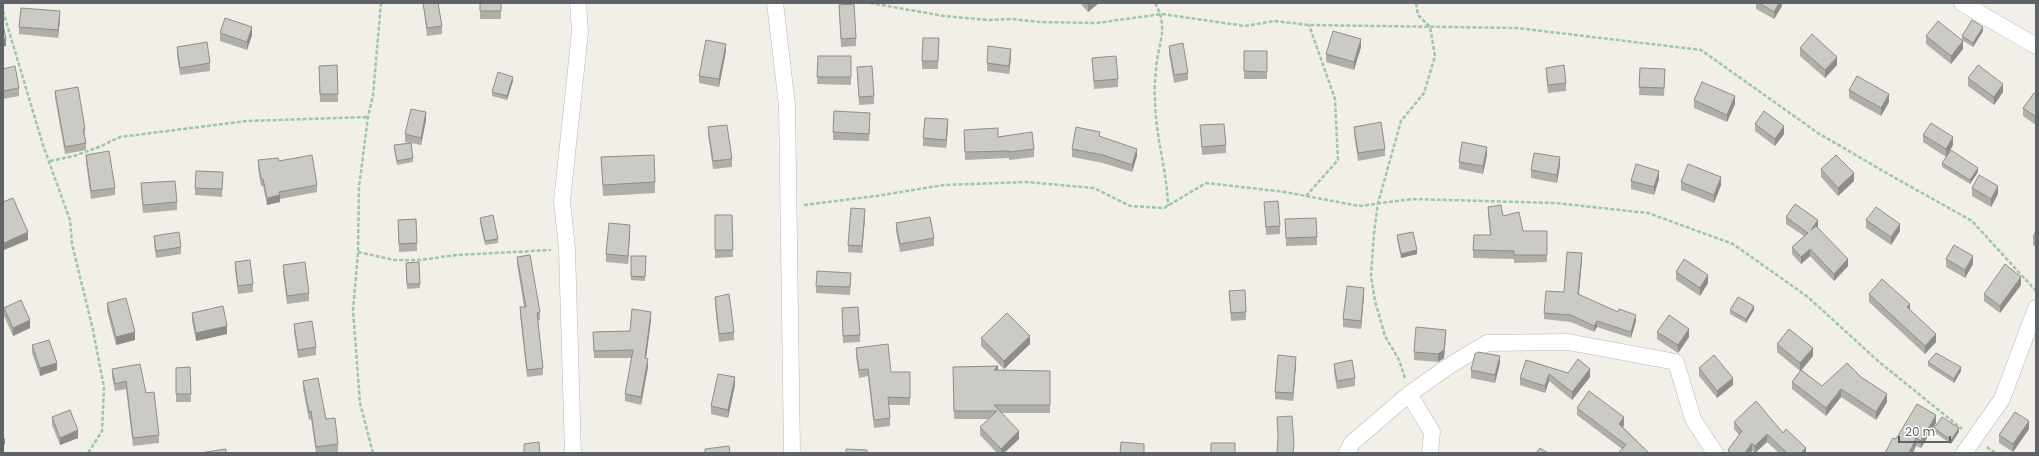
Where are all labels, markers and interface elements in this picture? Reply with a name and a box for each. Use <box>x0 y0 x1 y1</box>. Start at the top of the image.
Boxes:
scale bar <box>1899 418 1950 444</box>
text: 20 m <box>1905 423 1935 440</box>

